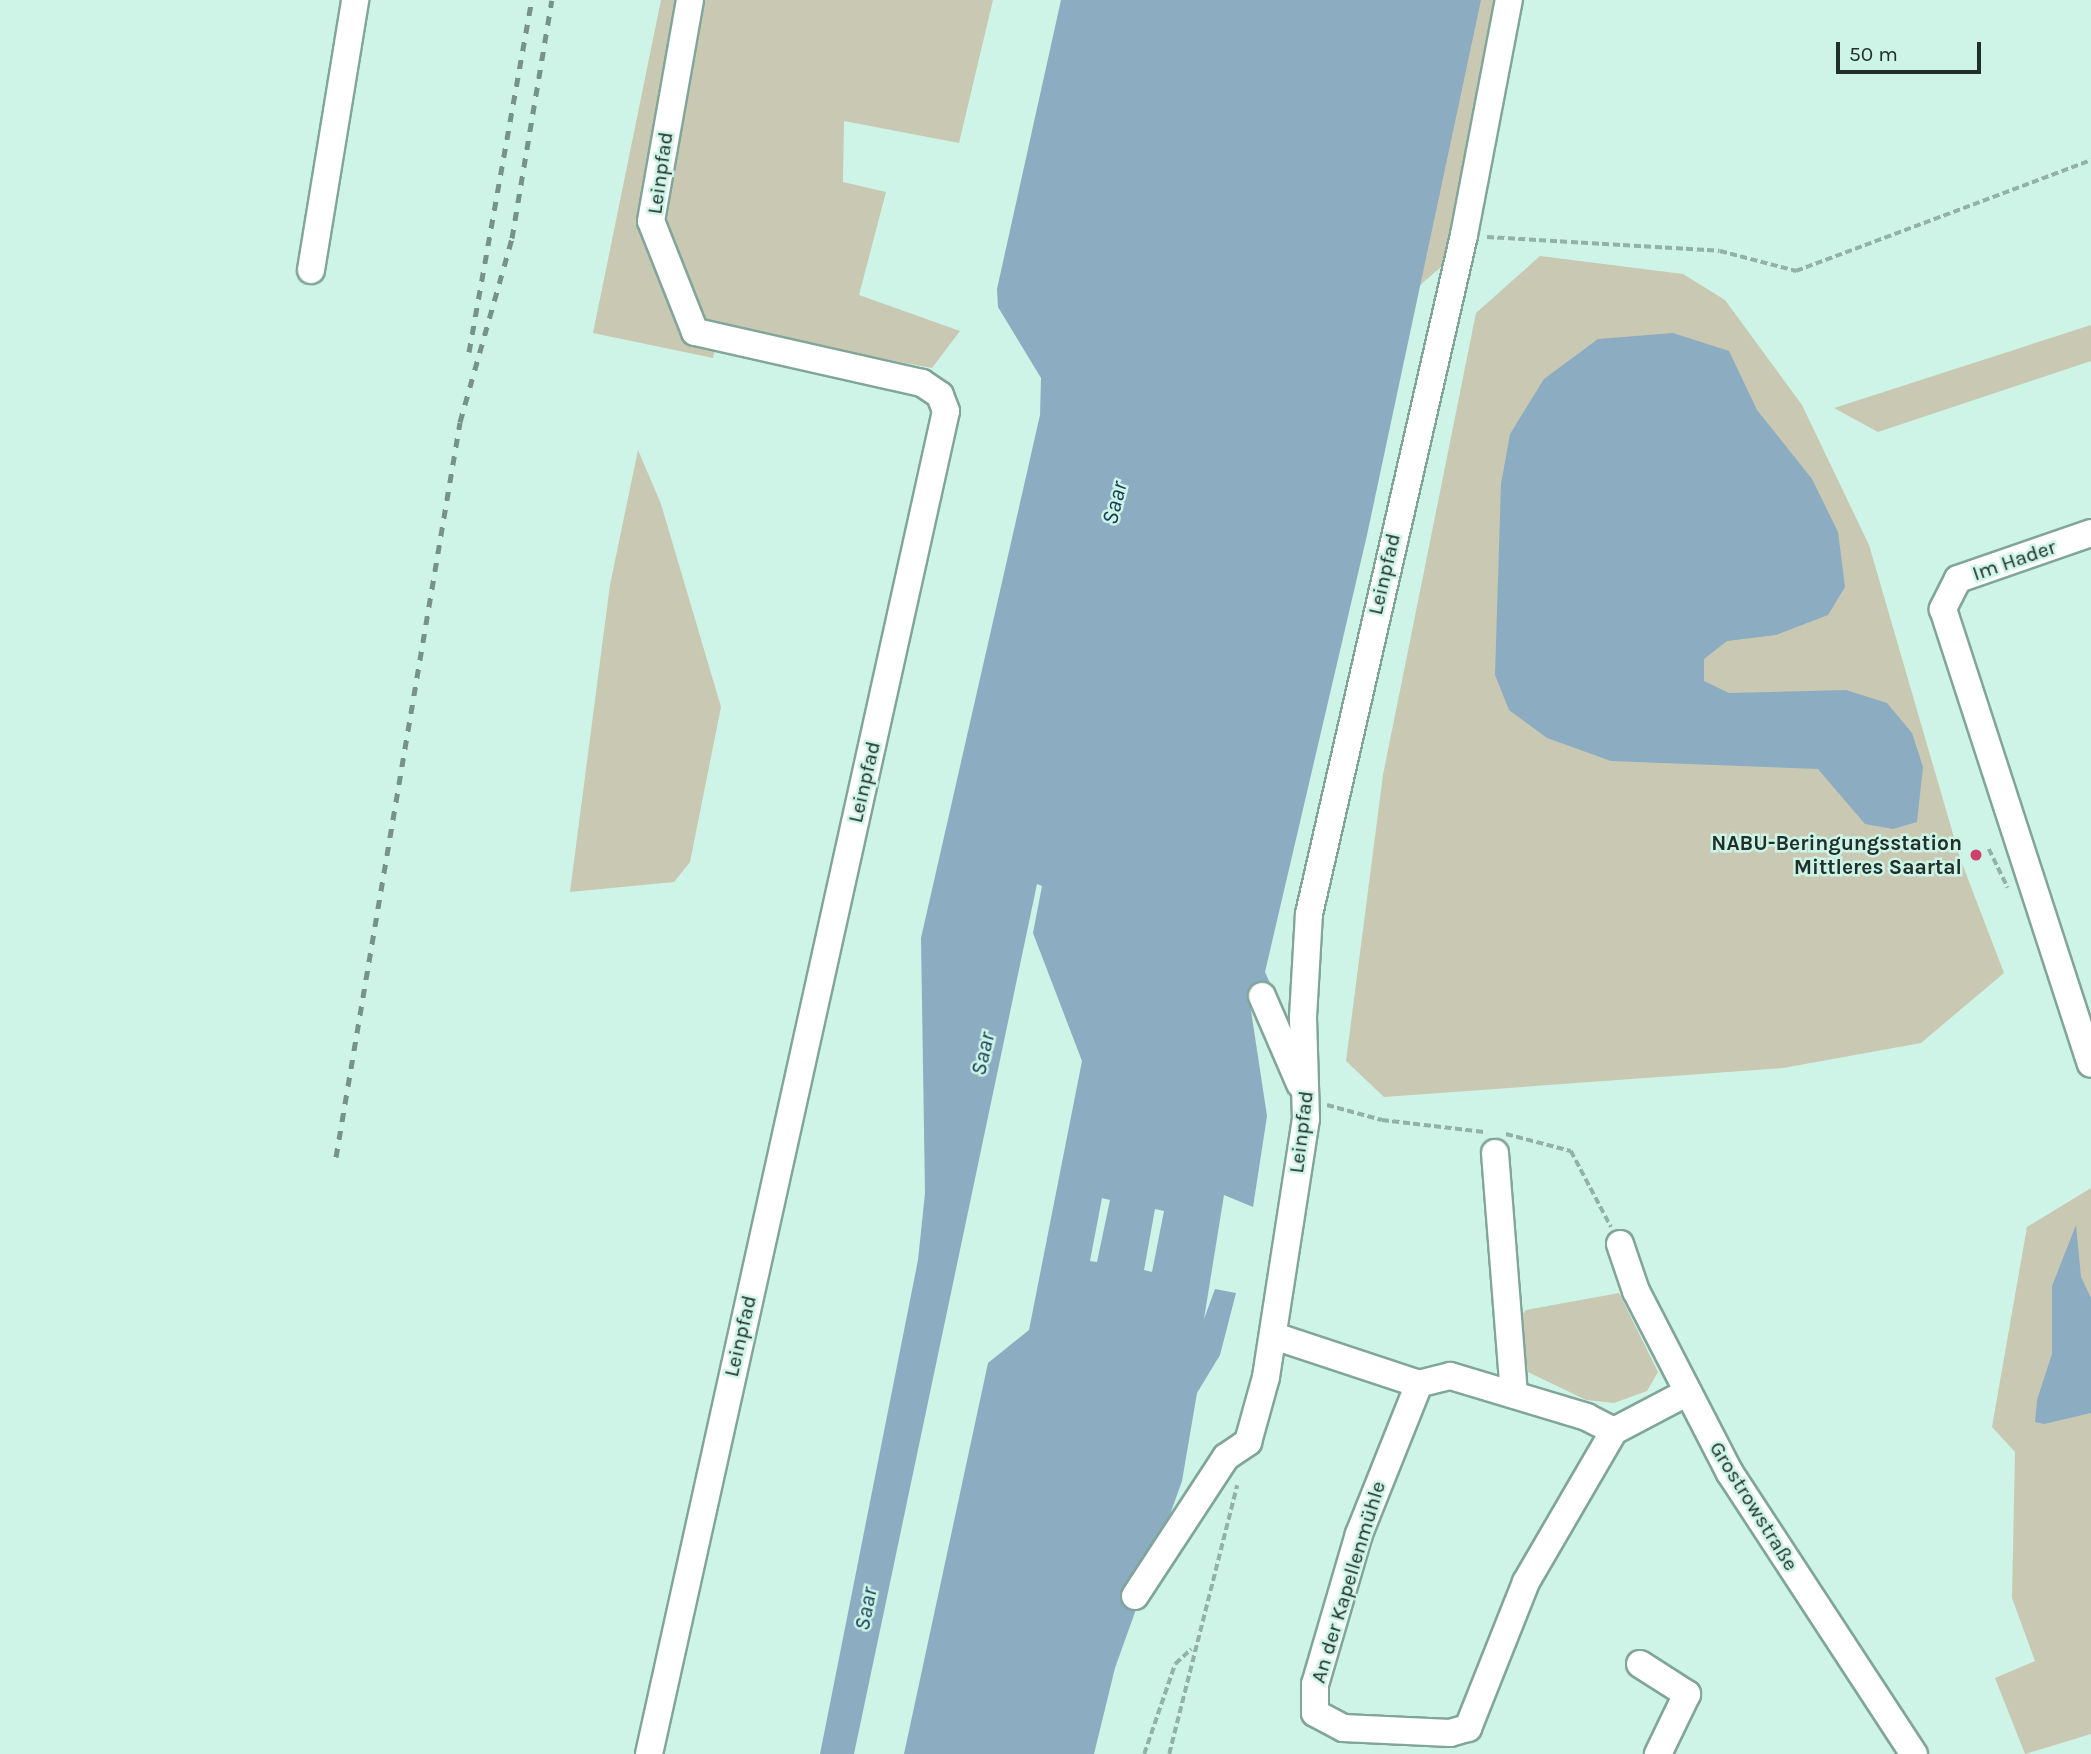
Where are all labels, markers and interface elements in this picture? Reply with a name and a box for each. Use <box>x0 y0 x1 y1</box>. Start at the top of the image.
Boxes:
scale bar <box>1839 28 1984 72</box>
text: 50 m <box>1849 42 1898 66</box>
street label: Leinpfad <box>642 130 678 216</box>
water label: Saar <box>1096 479 1134 527</box>
street label: Leinpfad <box>1362 531 1406 617</box>
street label: Im Hader <box>1969 534 2059 586</box>
street label: Leinpfad <box>842 739 886 825</box>
place label: NABU-Beringungsstation Mittleres Saartal <box>1711 830 1962 880</box>
marker: NABU-Beringungsstation Mittleres Saartal <box>1968 847 1984 863</box>
water label: Saar <box>965 1030 1001 1078</box>
street label: Leinpfad <box>1283 1089 1319 1175</box>
street label: Leinpfad <box>718 1293 762 1379</box>
street label: Grostrowstraße <box>1704 1437 1804 1575</box>
street label: An der Kapellenmühle <box>1305 1478 1391 1686</box>
water label: Saar <box>848 1585 884 1633</box>

